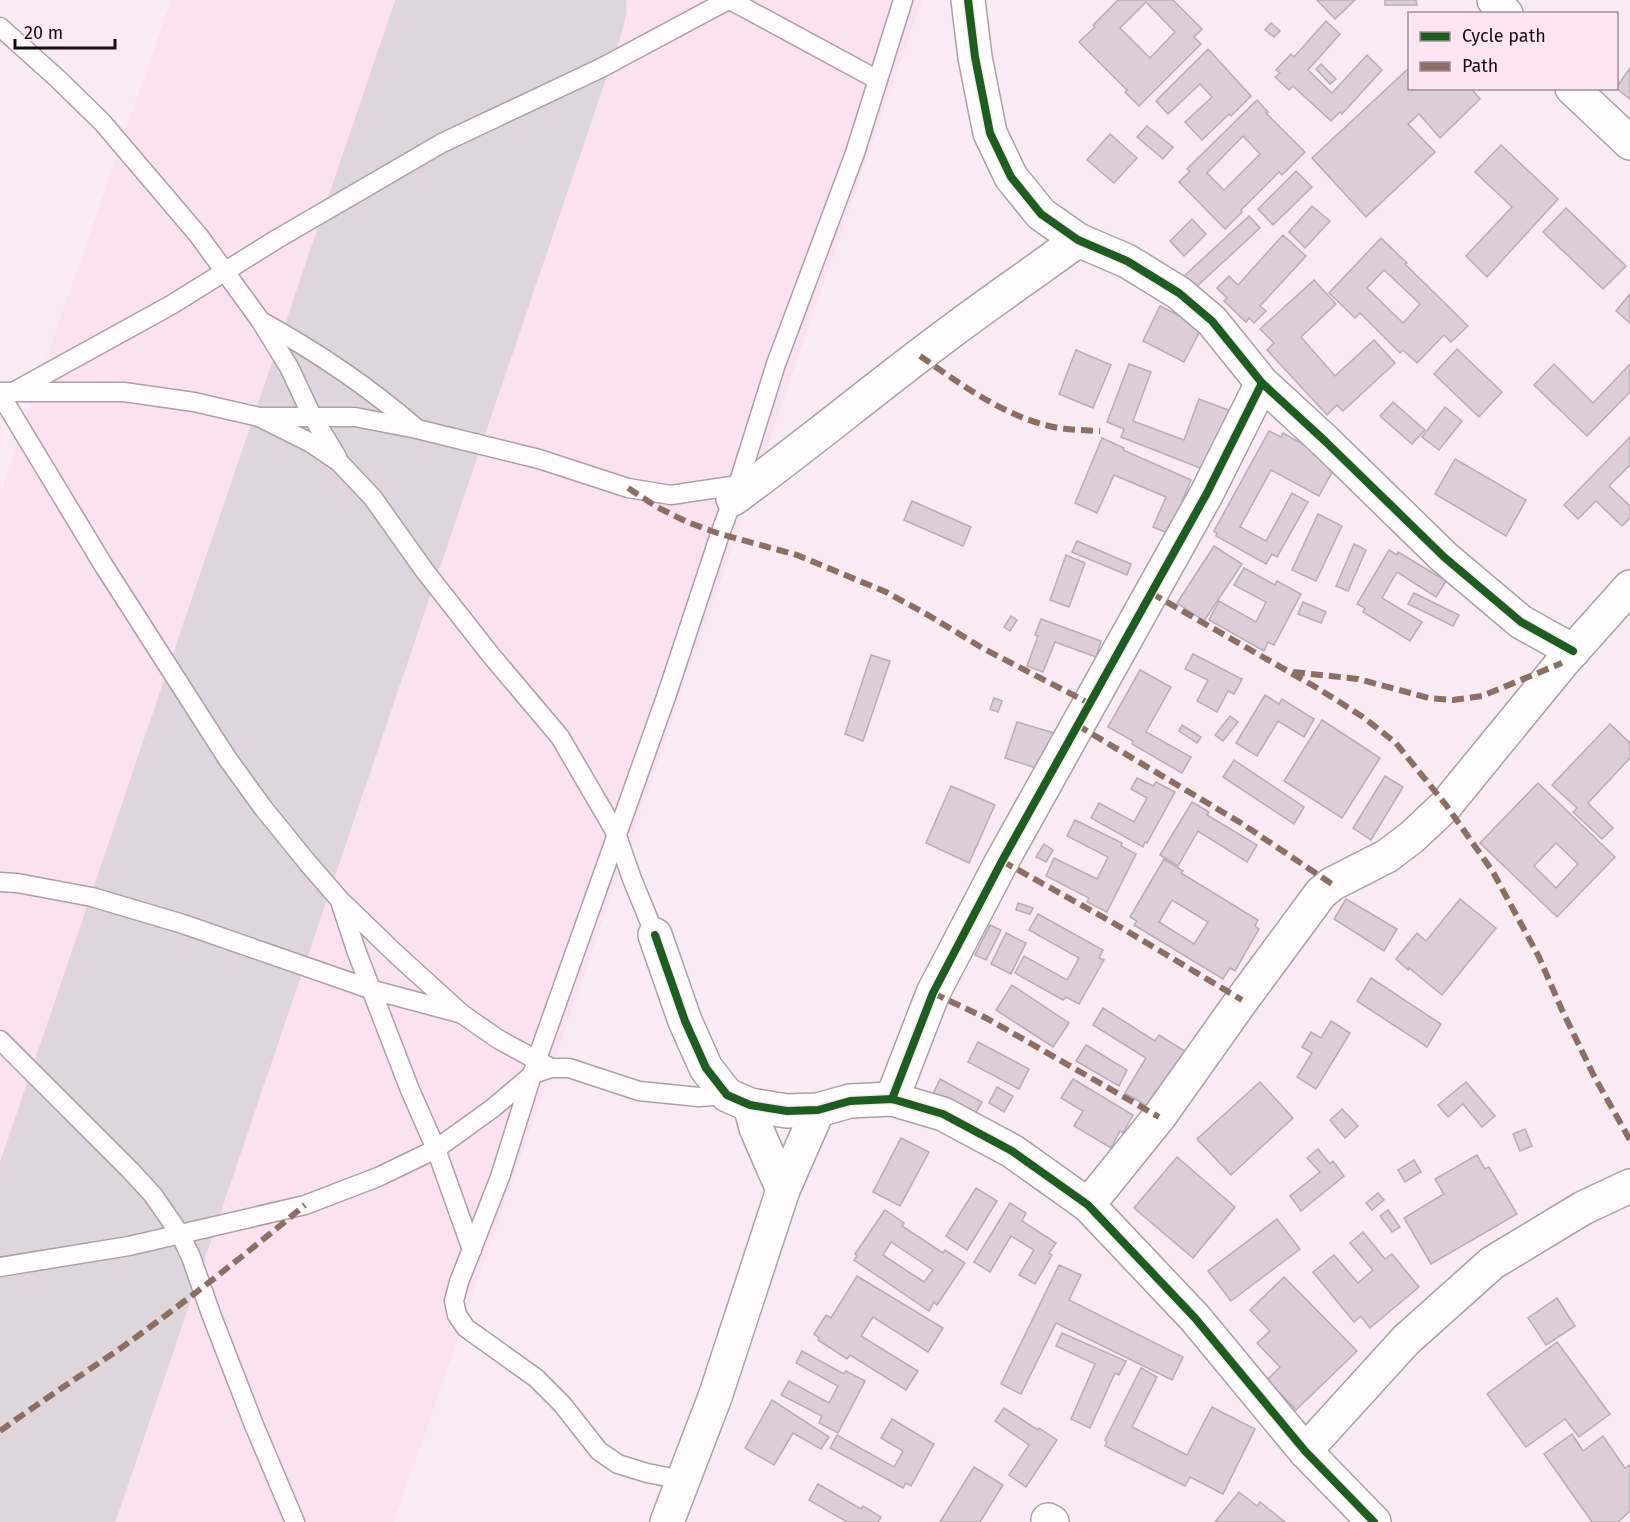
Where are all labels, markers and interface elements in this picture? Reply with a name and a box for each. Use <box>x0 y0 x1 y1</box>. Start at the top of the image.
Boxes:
scale bar <box>15 12 116 50</box>
legend <box>1408 12 1618 90</box>
text: 20 m <box>24 22 63 44</box>
text: Cycle path <box>1462 25 1546 47</box>
text: Path <box>1462 55 1498 77</box>

